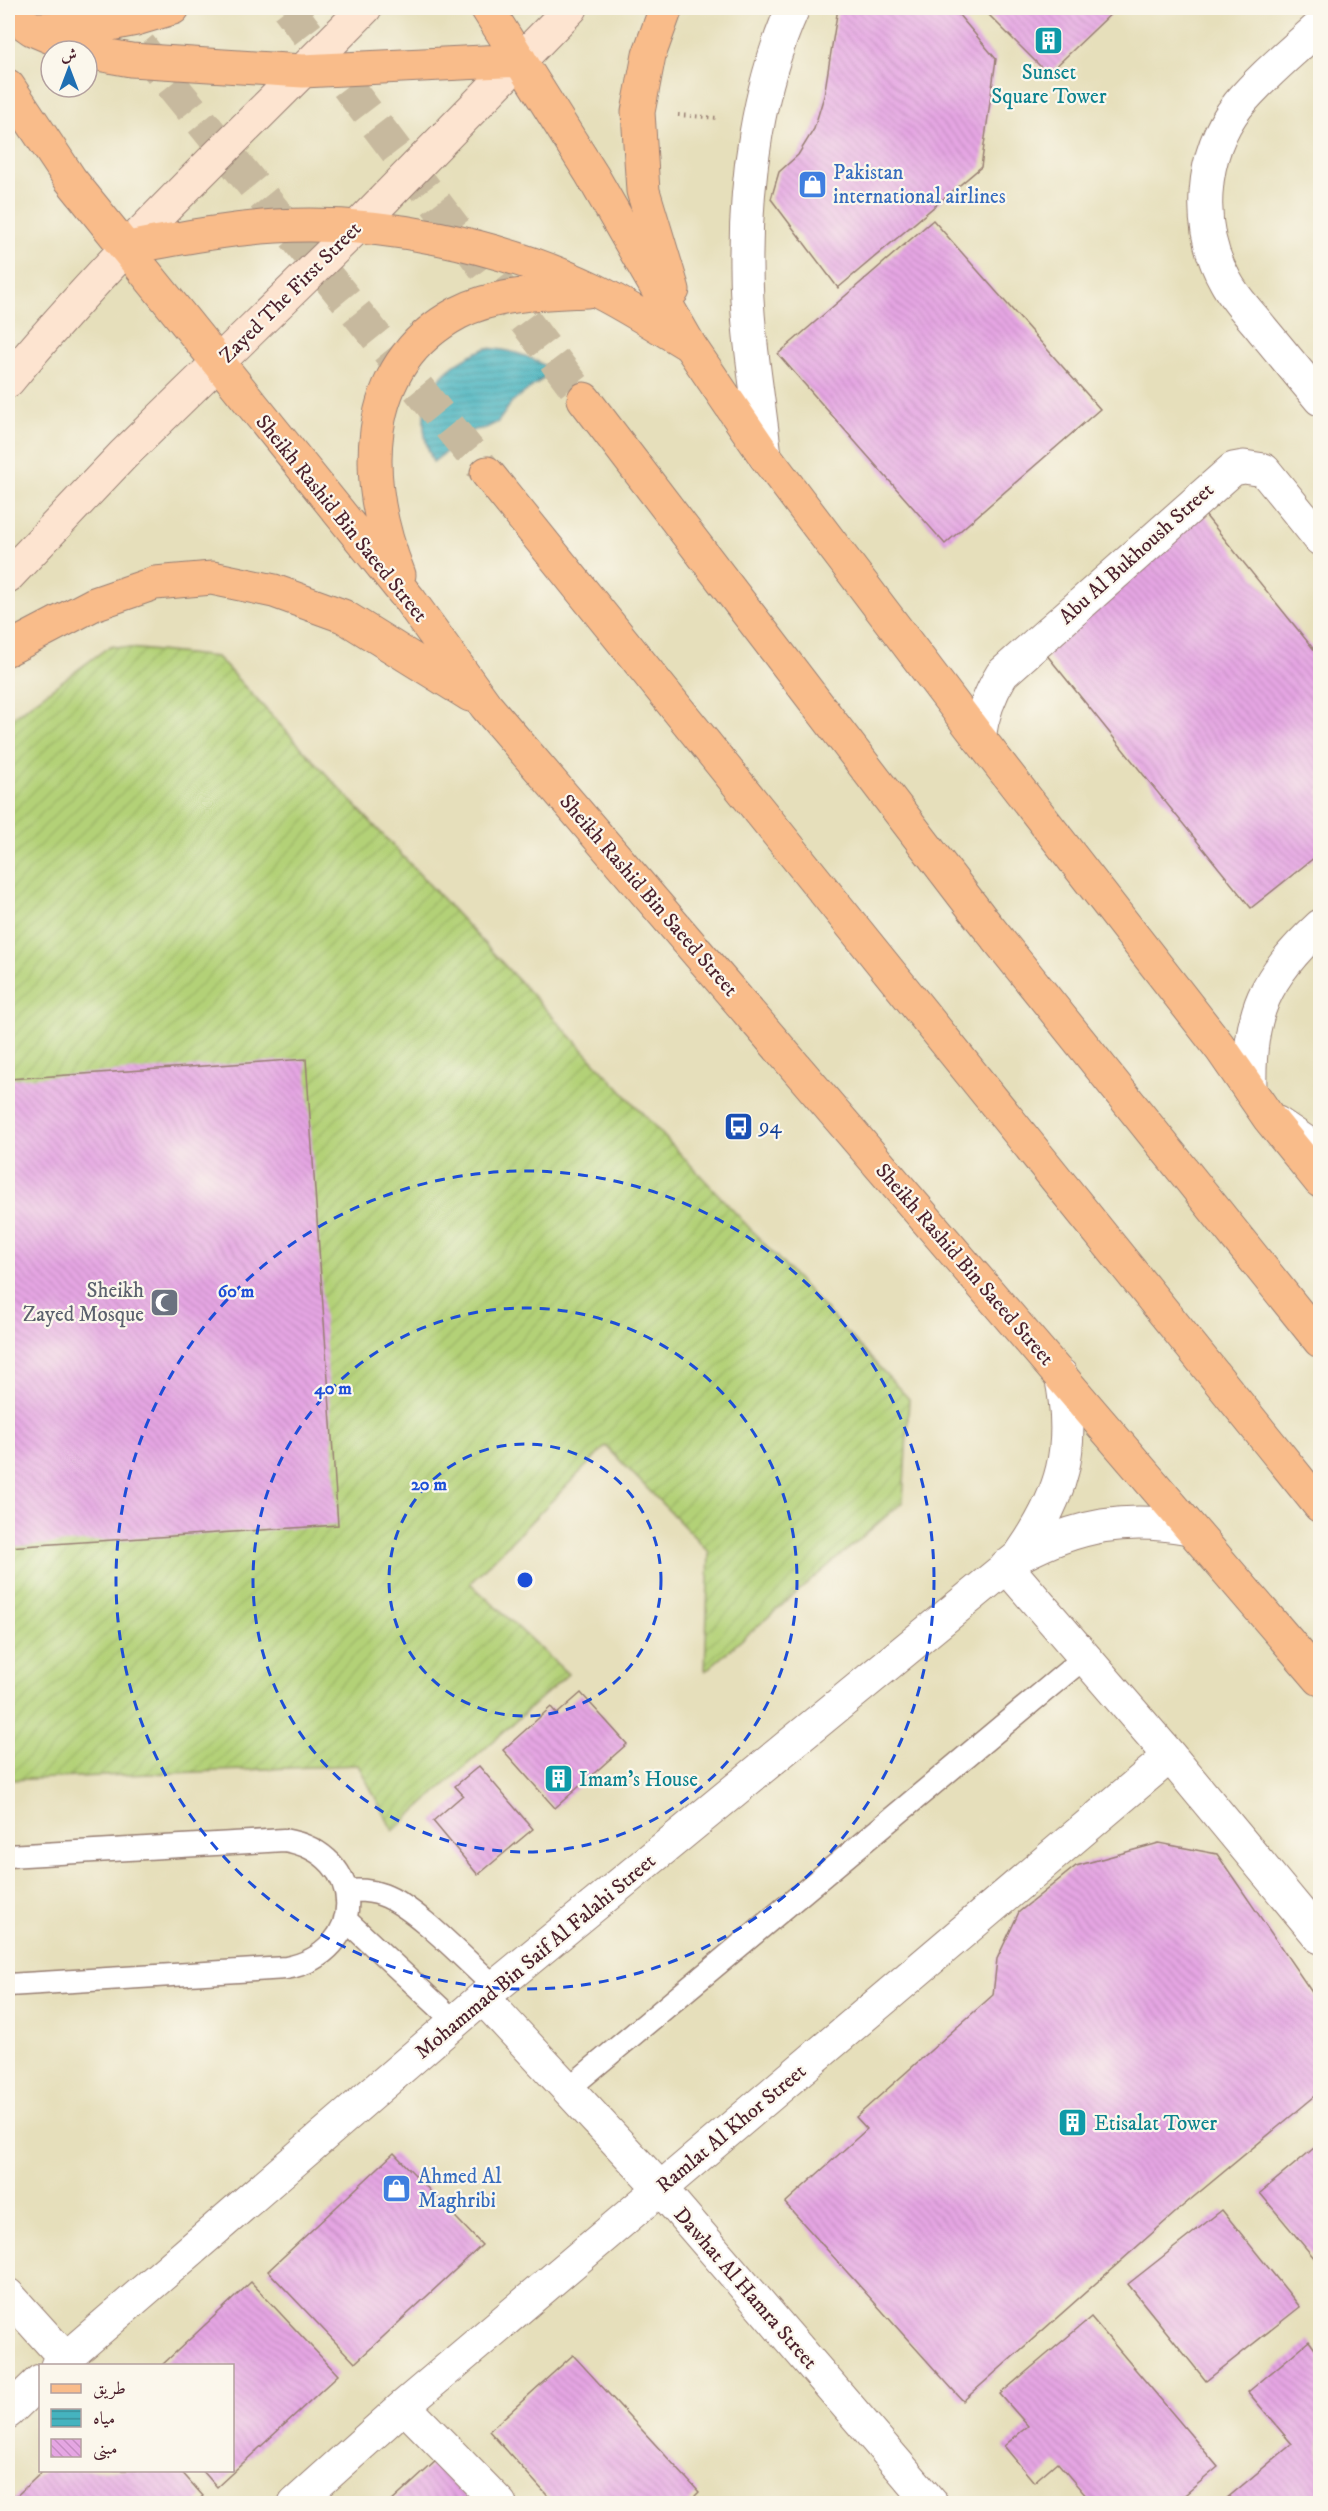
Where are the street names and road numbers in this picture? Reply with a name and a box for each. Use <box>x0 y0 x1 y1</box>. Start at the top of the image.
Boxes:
street label: Zayed The First Street <box>214 216 367 369</box>
street label: Sheikh Rashid Bin Saeed Street <box>250 410 433 628</box>
street label: Abu Al Bukhoush Street <box>1054 477 1220 630</box>
street label: Sheikh Rashid Bin Saeed Street <box>553 789 743 1002</box>
street label: Sheikh Rashid Bin Saeed Street <box>869 1158 1059 1371</box>
street label: Mohammad Bin Saif Al Falahi Street <box>410 1848 661 2065</box>
street label: Ramlat Al Khor Street <box>652 2058 812 2199</box>
street label: Dawhat Al Hamra Street <box>668 2202 823 2375</box>

